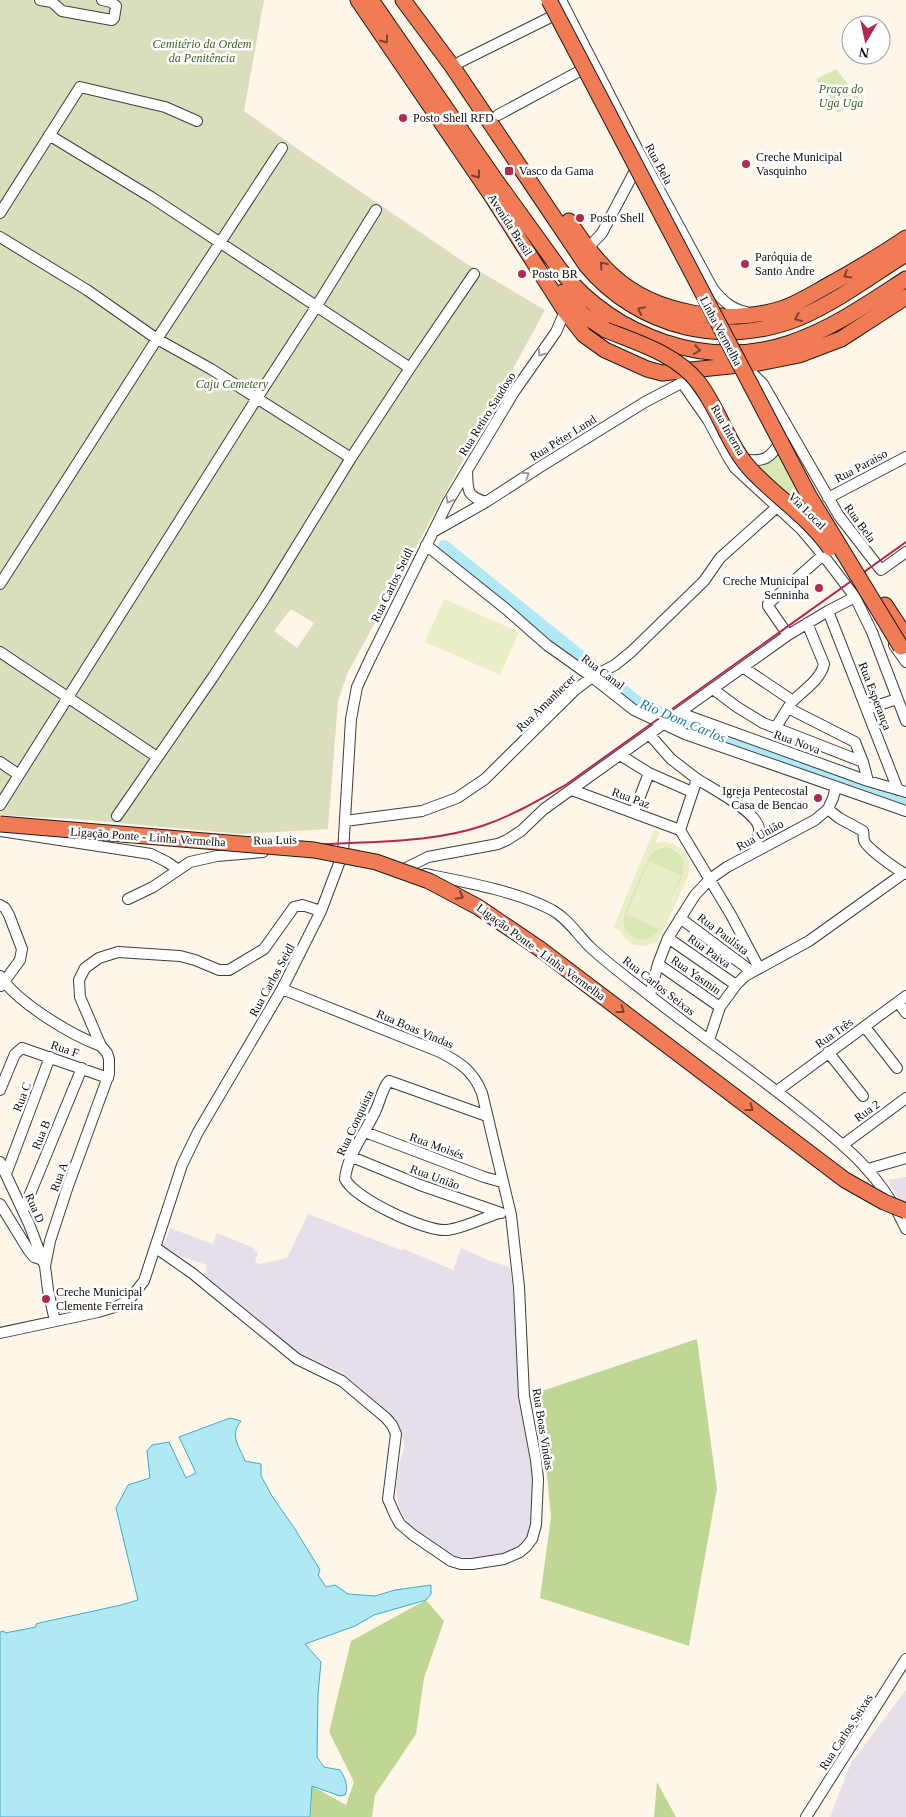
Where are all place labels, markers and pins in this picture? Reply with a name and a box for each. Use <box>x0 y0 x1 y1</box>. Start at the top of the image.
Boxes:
place label: Posto Shell RFD <box>413 111 494 125</box>
marker: Posto Shell RFD <box>397 112 409 124</box>
place label: Creche Municipal Vasquinho <box>756 150 843 178</box>
marker: Creche Municipal Vasquinho <box>740 158 752 170</box>
place label: Vasco da Gama <box>519 164 594 178</box>
marker: Vasco da Gama <box>503 165 515 177</box>
place label: Posto Shell <box>590 211 645 225</box>
marker: Posto Shell <box>574 212 586 224</box>
place label: Paróquia de Santo Andre <box>755 250 815 278</box>
marker: Paróquia de Santo Andre <box>739 258 751 270</box>
place label: Posto BR <box>532 267 578 281</box>
marker: Posto BR <box>516 268 528 280</box>
place label: Creche Municipal Senninha <box>723 574 810 602</box>
marker: Creche Municipal Senninha <box>813 582 825 594</box>
place label: Igreja Pentecostal Casa de Bencao <box>722 784 809 812</box>
marker: Igreja Pentecostal Casa de Bencao <box>812 792 824 804</box>
place label: Creche Municipal Clemente Ferreira <box>56 1285 144 1313</box>
marker: Creche Municipal Clemente Ferreira <box>40 1293 52 1305</box>

